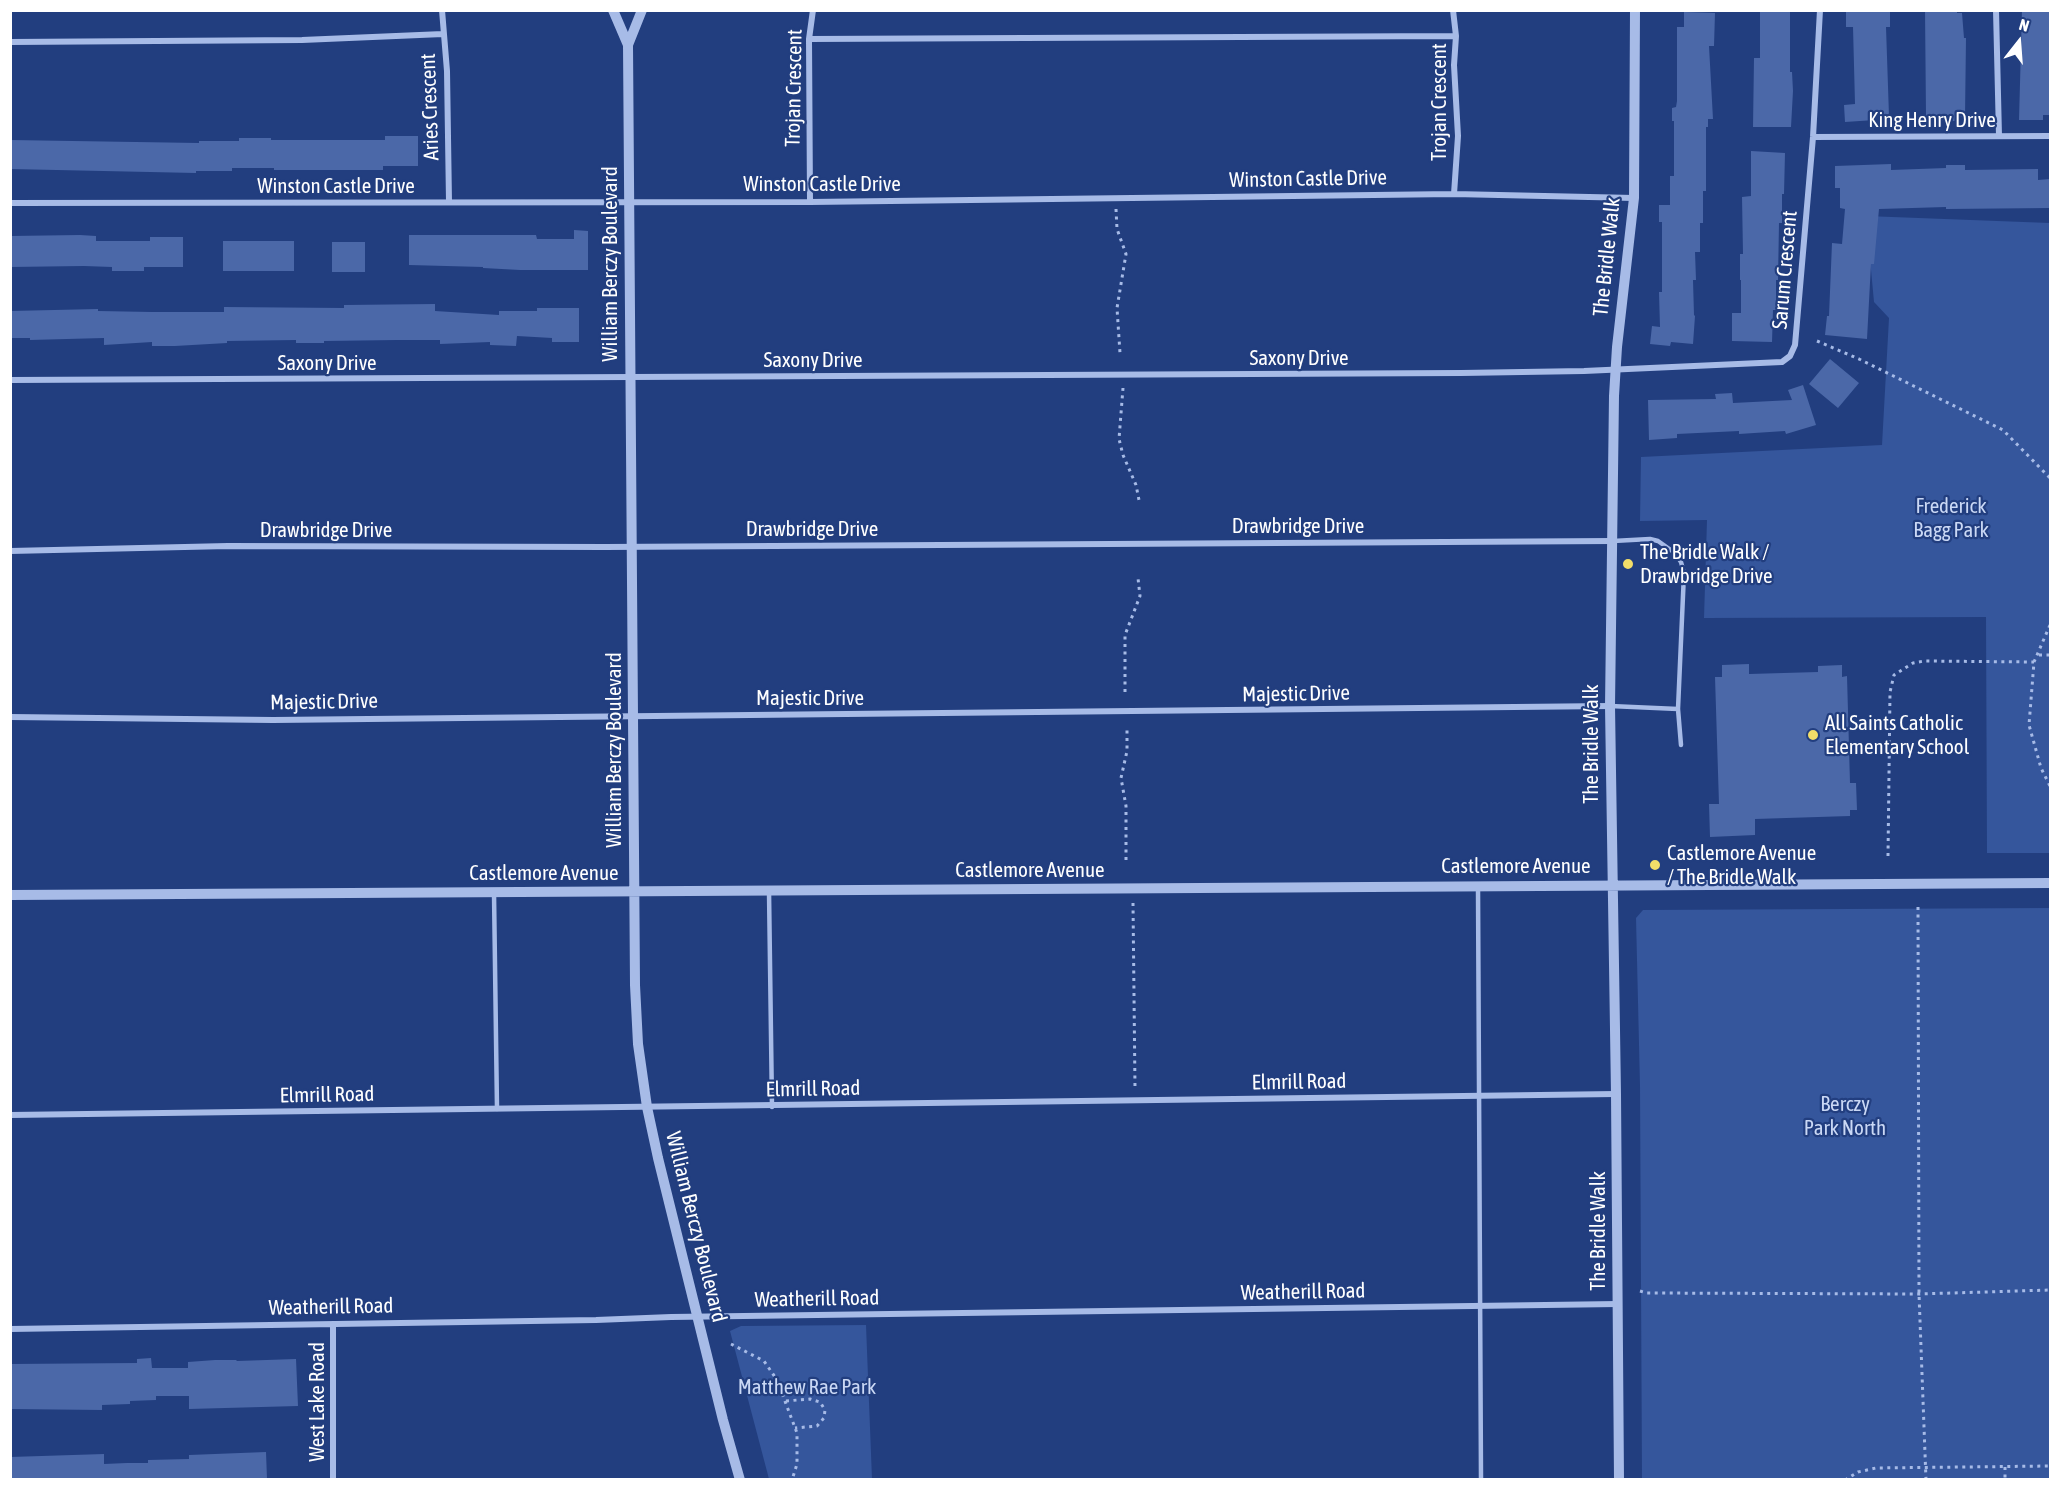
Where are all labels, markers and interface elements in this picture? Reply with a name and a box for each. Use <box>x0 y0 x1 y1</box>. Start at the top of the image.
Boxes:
north arrow <box>1989 12 2049 72</box>
text: N <box>2017 15 2031 35</box>
street label: Trojan Crescent <box>780 29 808 147</box>
street label: Trojan Crescent <box>1426 43 1452 161</box>
street label: Aries Crescent <box>416 53 444 161</box>
street label: King Henry Drive <box>1868 107 1996 133</box>
street label: Winston Castle Drive <box>1229 165 1387 193</box>
street label: William Berczy Boulevard <box>597 166 623 362</box>
street label: Winston Castle Drive <box>743 171 901 197</box>
street label: Winston Castle Drive <box>257 173 415 199</box>
street label: The Bridle Walk <box>1588 196 1626 318</box>
street label: Sarum Crescent <box>1767 210 1803 330</box>
street label: Saxony Drive <box>1249 345 1349 371</box>
street label: Saxony Drive <box>763 347 863 373</box>
street label: Saxony Drive <box>277 350 377 376</box>
park label: Frederick Bagg Park <box>1913 493 1989 543</box>
street label: Drawbridge Drive <box>1232 513 1364 539</box>
street label: Drawbridge Drive <box>746 516 878 542</box>
street label: Drawbridge Drive <box>260 517 392 543</box>
place label: The Bridle Walk / Drawbridge Drive <box>1640 539 1773 589</box>
marker: The Bridle Walk / Drawbridge Drive <box>1621 557 1635 571</box>
street label: William Berczy Boulevard <box>601 652 627 848</box>
street label: Majestic Drive <box>1242 680 1350 708</box>
street label: The Bridle Walk <box>1578 684 1604 804</box>
street label: Majestic Drive <box>756 685 864 711</box>
street label: Majestic Drive <box>270 688 378 716</box>
place label: All Saints Catholic Elementary School <box>1825 710 1969 760</box>
marker: All Saints Catholic Elementary School <box>1806 728 1820 742</box>
place label: Castlemore Avenue / The Bridle Walk <box>1667 840 1816 890</box>
street label: Castlemore Avenue <box>1441 853 1591 879</box>
street label: Castlemore Avenue <box>955 857 1105 883</box>
marker: Castlemore Avenue / The Bridle Walk <box>1648 858 1662 872</box>
street label: Castlemore Avenue <box>469 860 619 886</box>
street label: Elmrill Road <box>1251 1069 1347 1095</box>
street label: Elmrill Road <box>765 1076 861 1102</box>
street label: Elmrill Road <box>279 1082 375 1108</box>
park label: Berczy Park North <box>1804 1091 1886 1141</box>
street label: William Berczy Boulevard <box>660 1129 732 1325</box>
street label: The Bridle Walk <box>1585 1171 1611 1291</box>
street label: Weatherill Road <box>1240 1278 1366 1306</box>
street label: Weatherill Road <box>754 1285 880 1313</box>
street label: Weatherill Road <box>268 1293 394 1321</box>
street label: West Lake Road <box>304 1342 330 1462</box>
park label: Matthew Rae Park <box>738 1374 876 1400</box>

